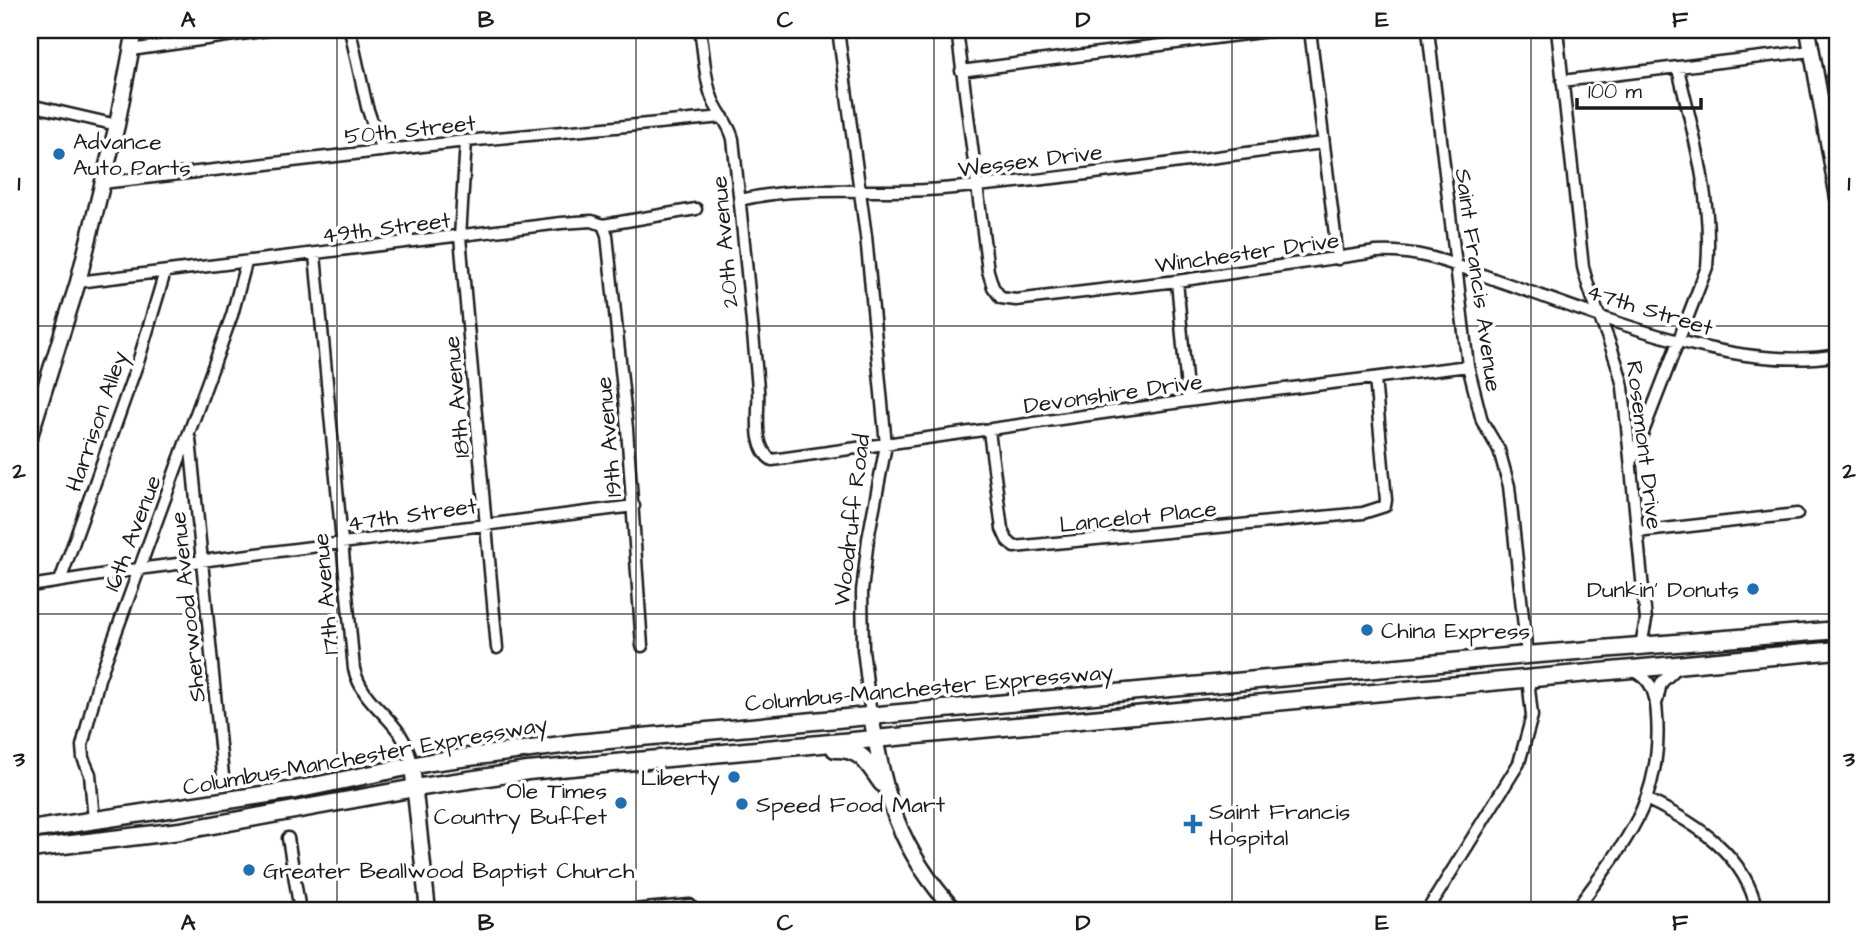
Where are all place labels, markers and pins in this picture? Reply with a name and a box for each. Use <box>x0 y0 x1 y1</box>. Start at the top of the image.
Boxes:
place label: Advance Auto Parts <box>73 126 191 184</box>
marker: Advance Auto Parts <box>51 146 67 162</box>
place label: Dunkin' Donuts <box>1587 574 1739 606</box>
marker: Dunkin' Donuts <box>1745 581 1761 597</box>
place label: China Express <box>1381 615 1530 647</box>
marker: China Express <box>1359 622 1375 638</box>
place label: Liberty <box>641 762 720 795</box>
marker: Liberty <box>726 769 742 785</box>
place label: Ole Times Country Buffet <box>434 775 608 834</box>
place label: Speed Food Mart <box>756 789 946 821</box>
marker: Ole Times Country Buffet <box>613 795 629 811</box>
marker: Speed Food Mart <box>734 796 750 812</box>
place label: Saint Francis Hospital <box>1209 796 1350 854</box>
marker: Saint Francis Hospital <box>1183 814 1203 834</box>
place label: Greater Beallwood Baptist Church <box>263 855 635 887</box>
marker: Greater Beallwood Baptist Church <box>241 862 257 878</box>

